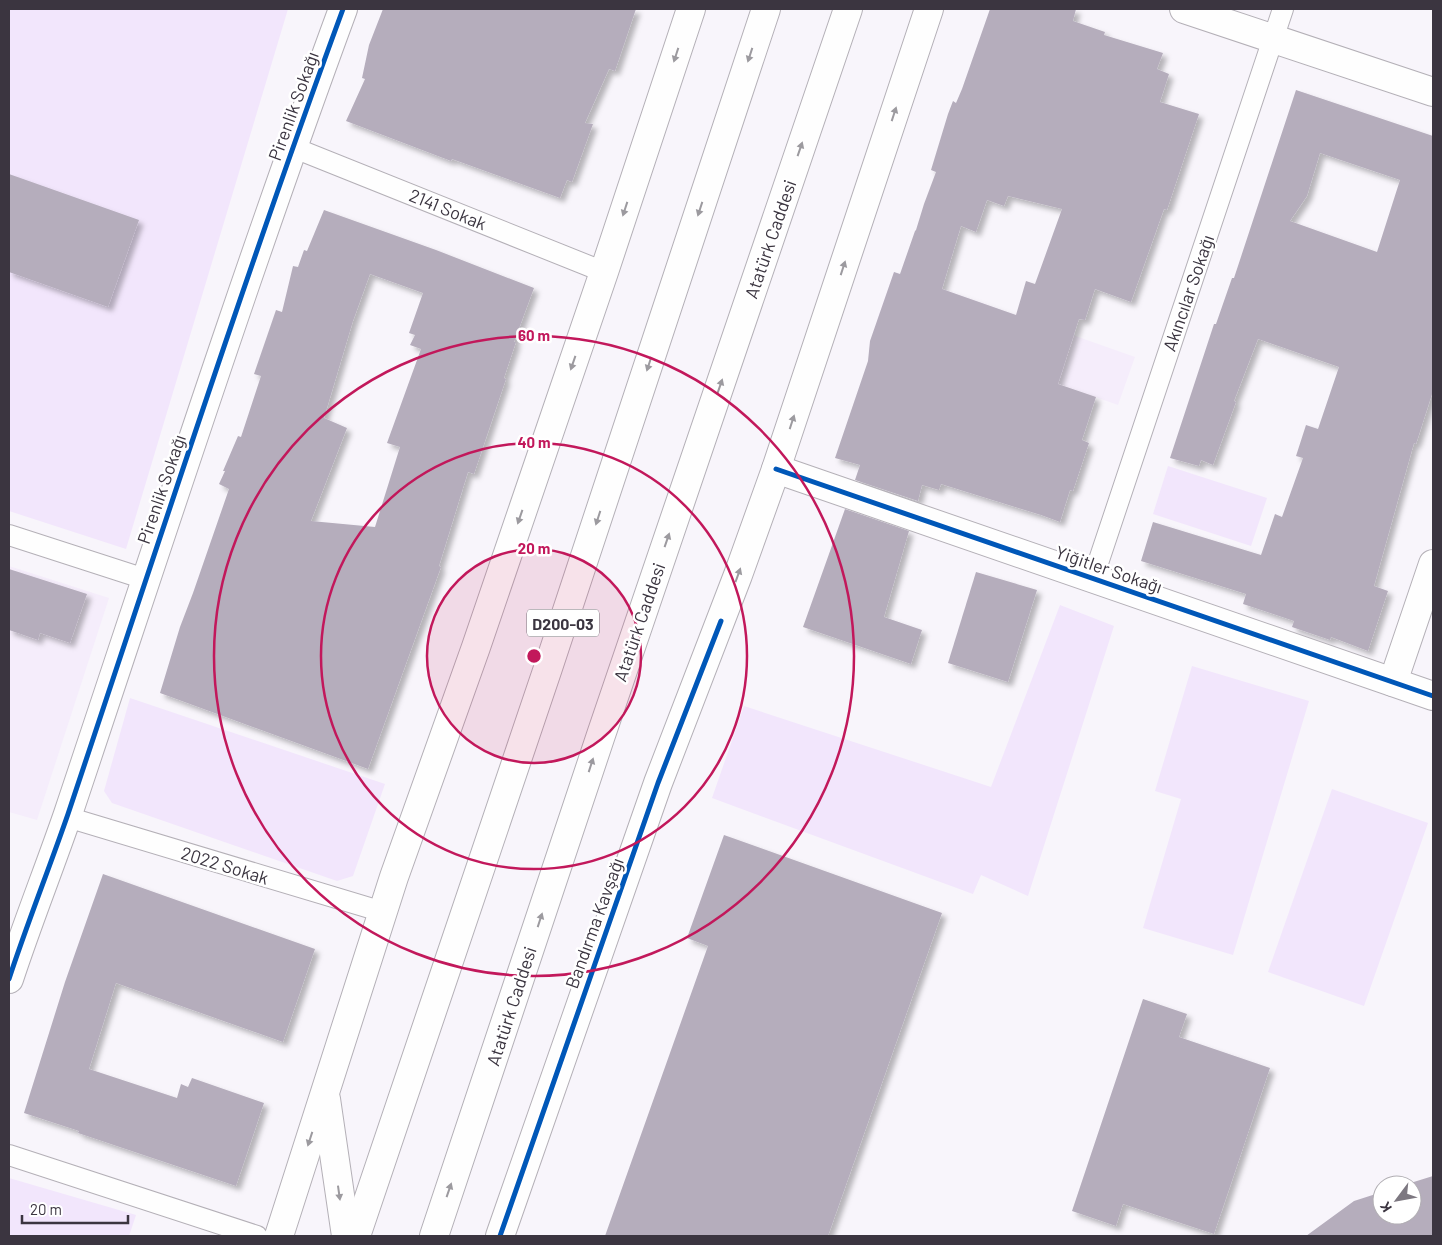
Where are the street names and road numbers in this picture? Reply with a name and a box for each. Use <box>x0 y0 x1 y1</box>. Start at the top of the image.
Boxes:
street label: Pirenlik Sokağı <box>263 49 323 163</box>
street label: Atatürk Caddesi <box>739 177 801 301</box>
street label: 2141 Sokak <box>406 184 490 234</box>
street label: Akıncılar Sokağı <box>1158 232 1218 354</box>
street label: Pirenlik Sokağı <box>132 431 190 547</box>
street label: Yiğitler Sokağı <box>1053 540 1165 598</box>
street label: Atatürk Caddesi <box>608 560 670 684</box>
road number: D200-03 <box>527 610 599 636</box>
street label: 2022 Sokak <box>179 841 271 889</box>
street label: Bandırma Kavşağı <box>560 855 628 991</box>
street label: Atatürk Caddesi <box>481 944 541 1068</box>

